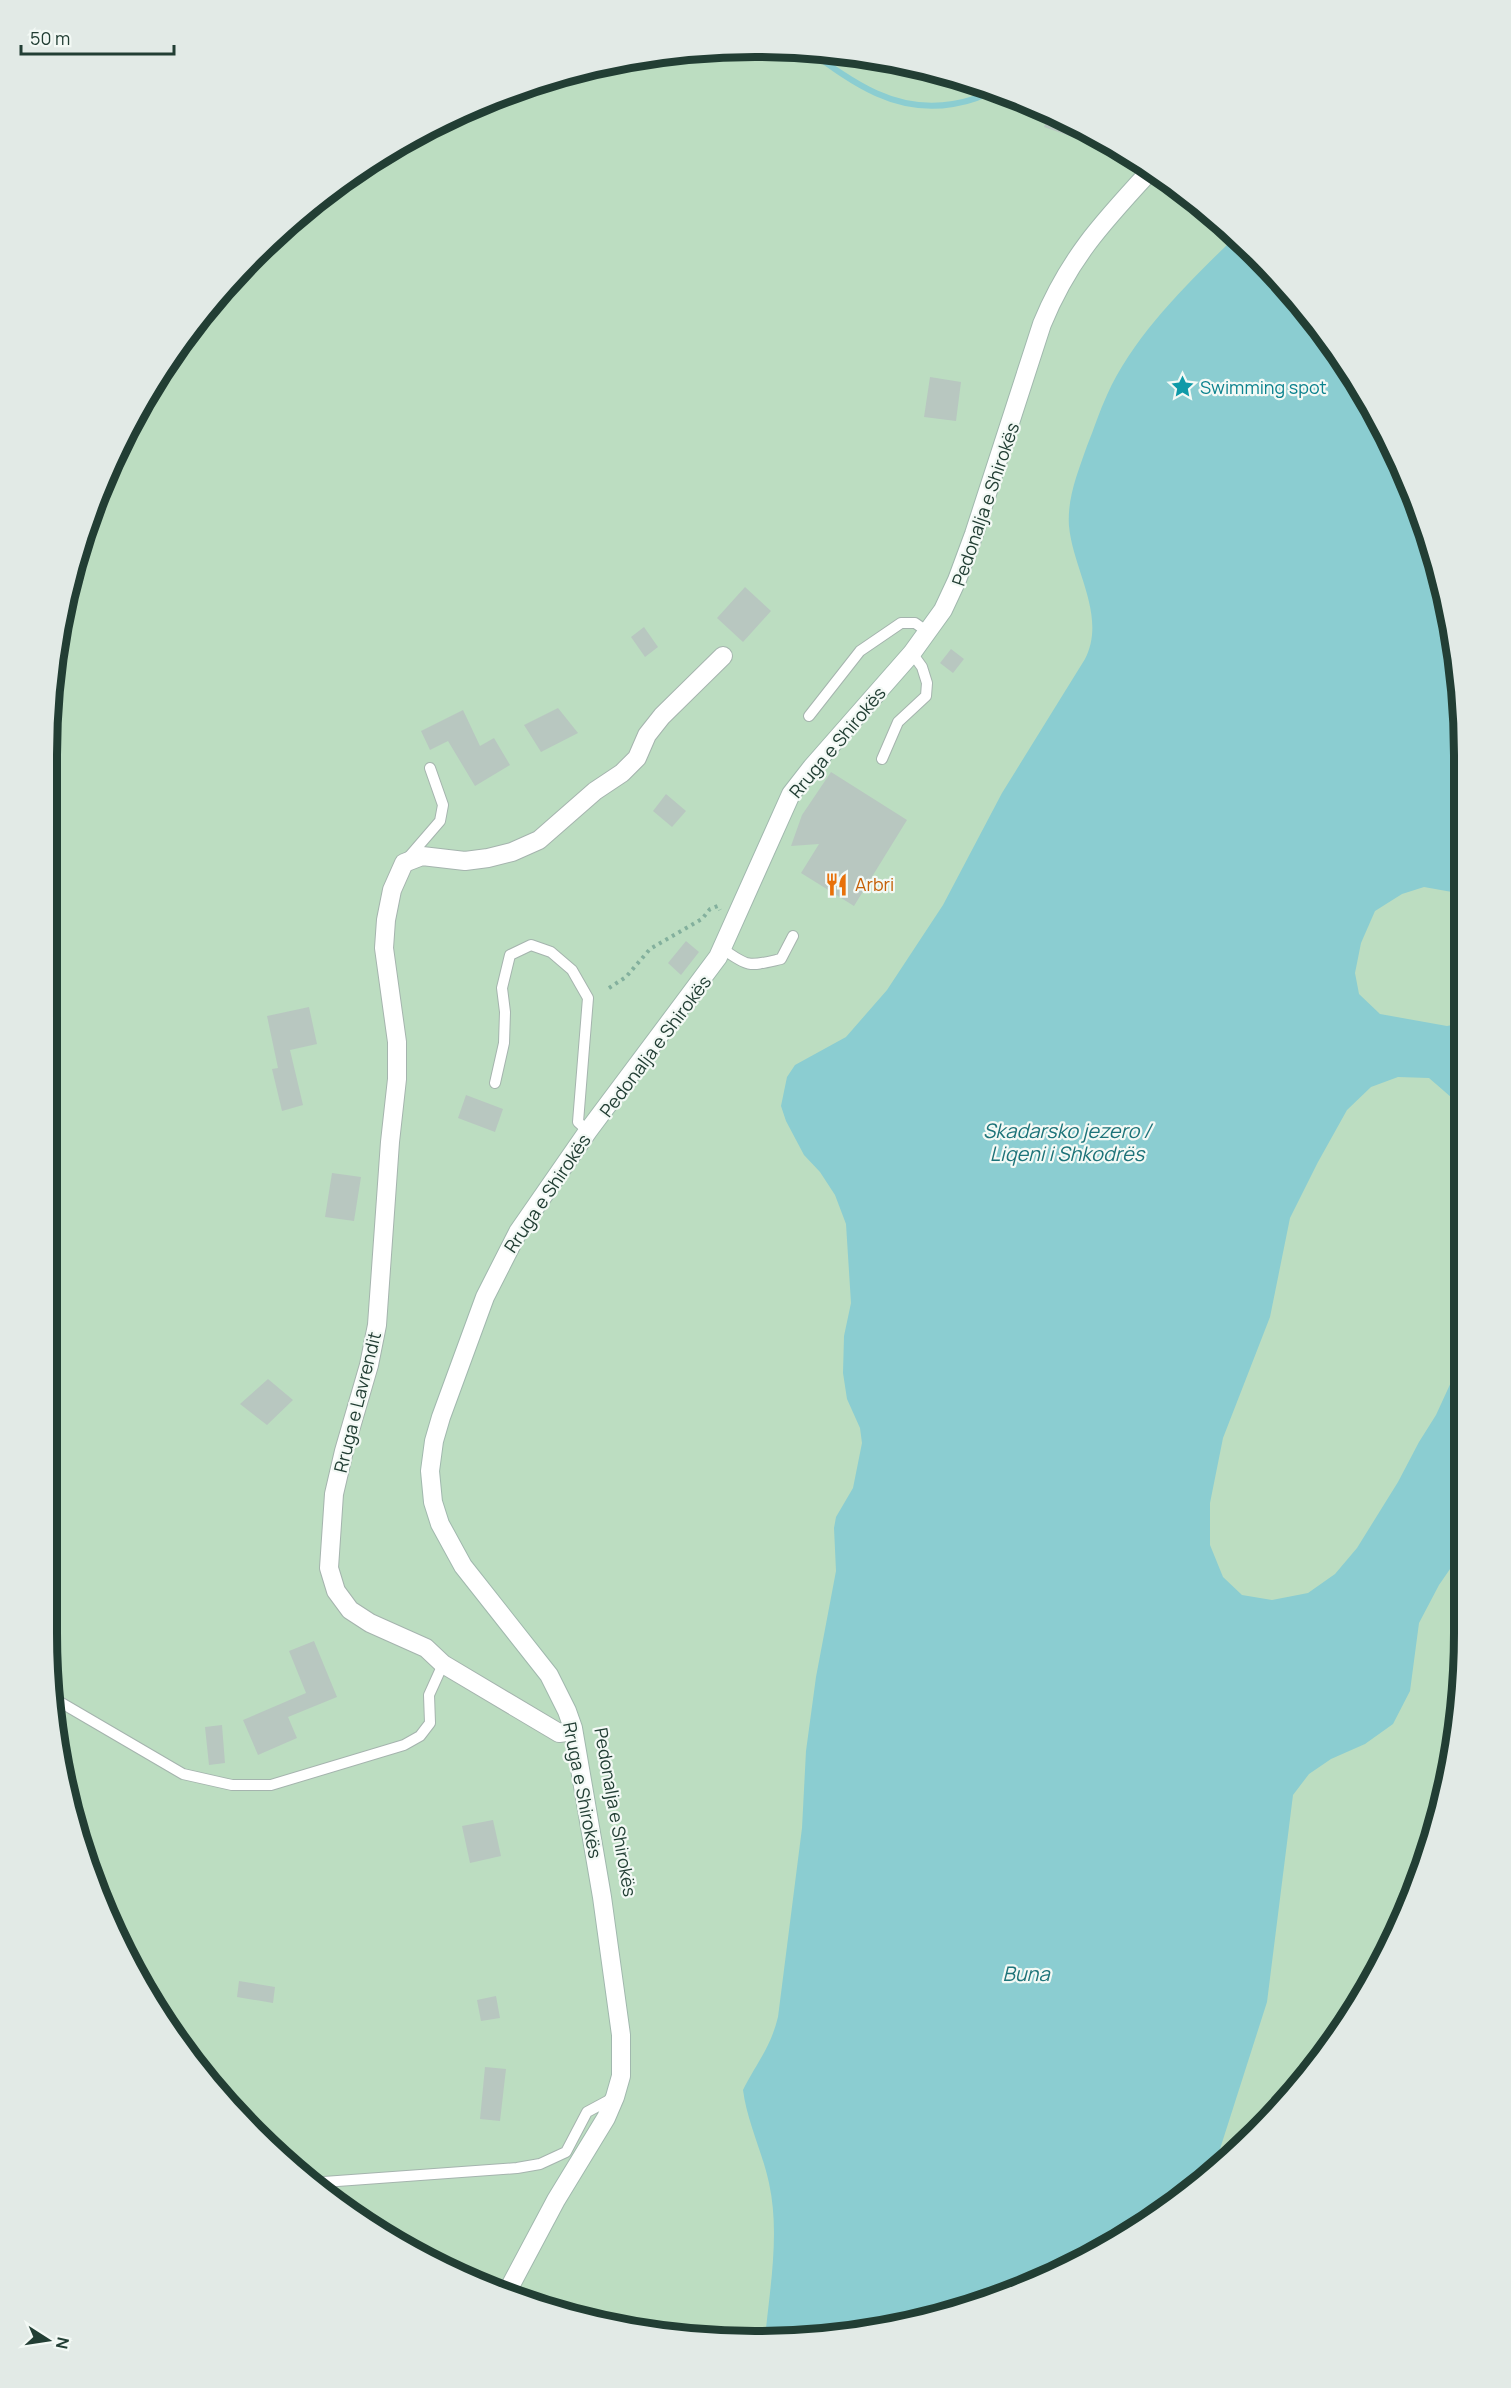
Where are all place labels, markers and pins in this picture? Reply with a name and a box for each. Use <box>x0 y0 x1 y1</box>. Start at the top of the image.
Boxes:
place icon: Swimming spot <box>1169 374 1195 400</box>
place label: Swimming spot <box>1200 375 1327 399</box>
restaurant icon: Arbri <box>824 871 850 897</box>
place label: Arbri <box>855 872 894 896</box>

